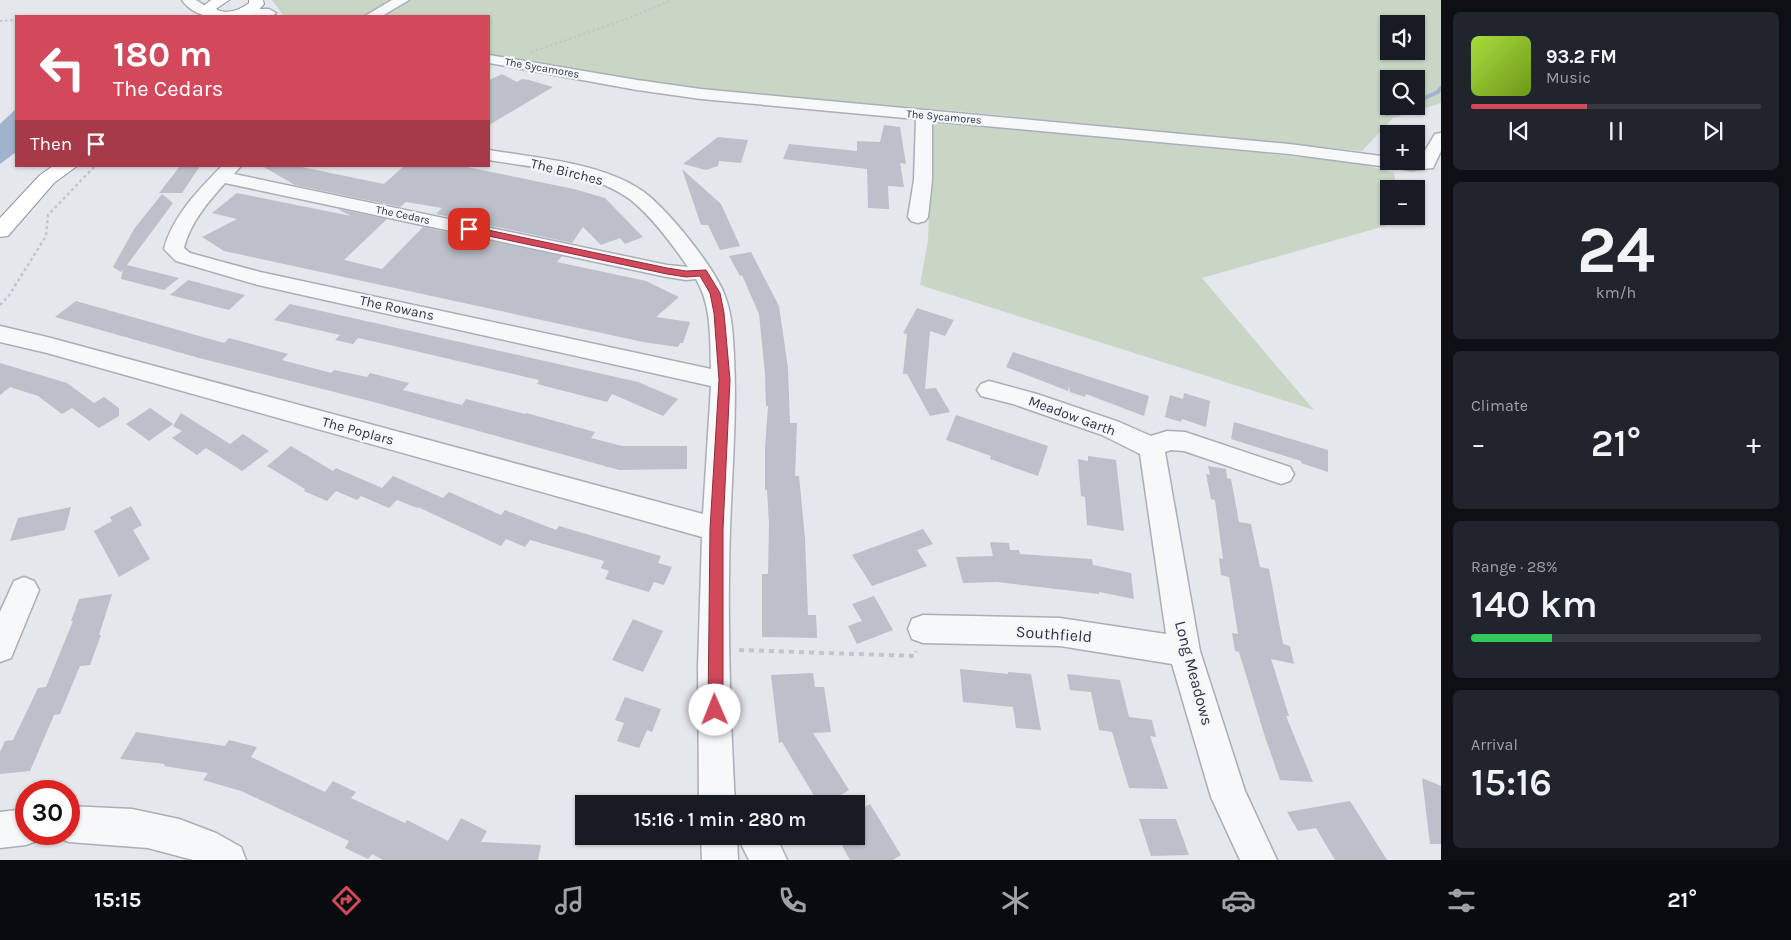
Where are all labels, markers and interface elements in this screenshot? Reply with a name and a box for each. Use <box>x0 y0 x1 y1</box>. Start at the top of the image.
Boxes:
map controls <box>1380 15 1425 225</box>
button: sound <box>1380 15 1425 60</box>
text: 180 m <box>113 34 212 75</box>
icon: left <box>30 35 95 100</box>
text: 93.2 FM <box>1546 46 1617 68</box>
street label: The Sycamores <box>504 55 581 81</box>
text: Music <box>1546 68 1591 87</box>
button: search <box>1380 70 1425 115</box>
text: The Cedars <box>113 76 223 102</box>
street label: The Sycamores <box>906 107 982 127</box>
icon: previous <box>1505 117 1533 145</box>
icon: pause <box>1602 117 1630 145</box>
icon: next <box>1699 117 1727 145</box>
button: + <box>1380 125 1425 170</box>
icon: arrive <box>82 130 110 158</box>
text: Then <box>30 133 72 155</box>
street label: The Birches <box>529 155 605 189</box>
button: − <box>1380 180 1425 225</box>
street label: The Cedars <box>375 203 432 227</box>
pin <box>448 208 490 250</box>
text: 24 <box>1577 212 1655 288</box>
icon: arrive <box>455 215 483 243</box>
text: km/h <box>1596 283 1636 302</box>
street label: The Rowans <box>358 292 436 324</box>
street label: Meadow Garth <box>1026 392 1118 440</box>
text: Climate <box>1471 396 1528 415</box>
street label: The Poplars <box>320 413 396 449</box>
text: 21° <box>1591 421 1641 466</box>
text: − <box>1471 427 1486 460</box>
text: + <box>1746 427 1761 460</box>
text: Range · 28% <box>1471 557 1558 576</box>
text: 140 km <box>1471 582 1598 627</box>
street label: Long Meadows <box>1171 619 1217 727</box>
street label: Southfield <box>1015 622 1093 646</box>
position arrow <box>688 683 740 735</box>
text: Arrival <box>1471 735 1518 754</box>
text: 15:16 <box>1471 760 1552 805</box>
speed limit sign: 30 <box>15 780 80 845</box>
text: 15:16 · 1 min · 280 m <box>634 809 806 831</box>
icon: directions <box>329 883 364 918</box>
icon: music <box>552 883 587 918</box>
icon: phone <box>775 883 810 918</box>
icon: climate <box>998 883 1033 918</box>
icon: car <box>1221 883 1256 918</box>
icon: filters <box>1444 883 1479 918</box>
text: 15:15 <box>94 887 141 913</box>
text: 21° <box>1667 887 1697 913</box>

